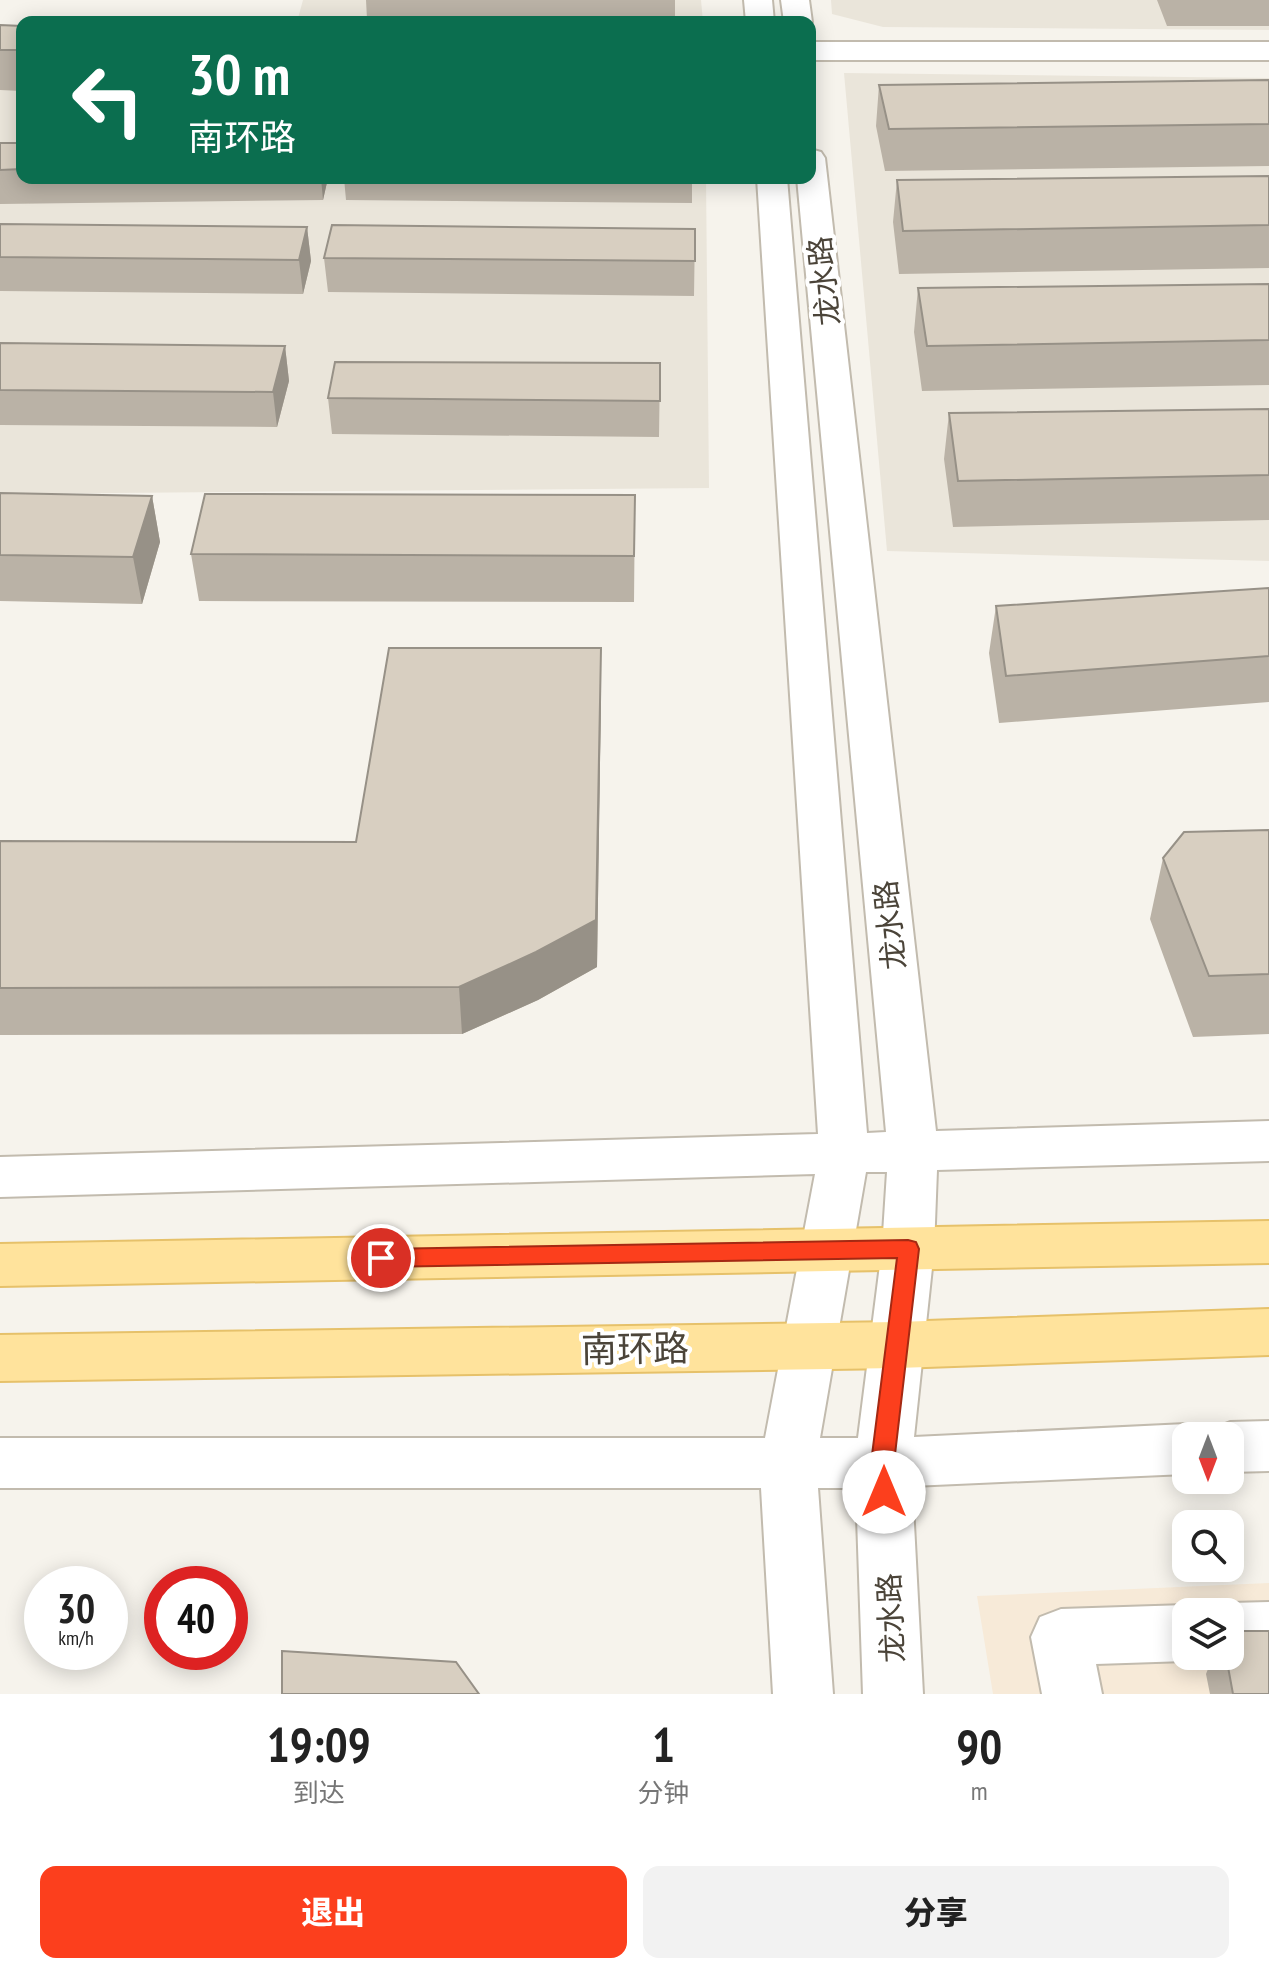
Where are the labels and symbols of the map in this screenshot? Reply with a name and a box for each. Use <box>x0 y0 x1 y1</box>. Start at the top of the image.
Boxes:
street label: 龙水路 <box>799 234 847 328</box>
street label: 龙水路 <box>865 878 913 972</box>
pin <box>347 1224 415 1292</box>
street label: 南环路 <box>581 1324 689 1372</box>
north arrow <box>1172 1422 1244 1494</box>
position arrow <box>842 1450 926 1534</box>
speed limit sign: 40 <box>144 1566 248 1670</box>
street label: 龙水路 <box>868 1572 912 1664</box>

